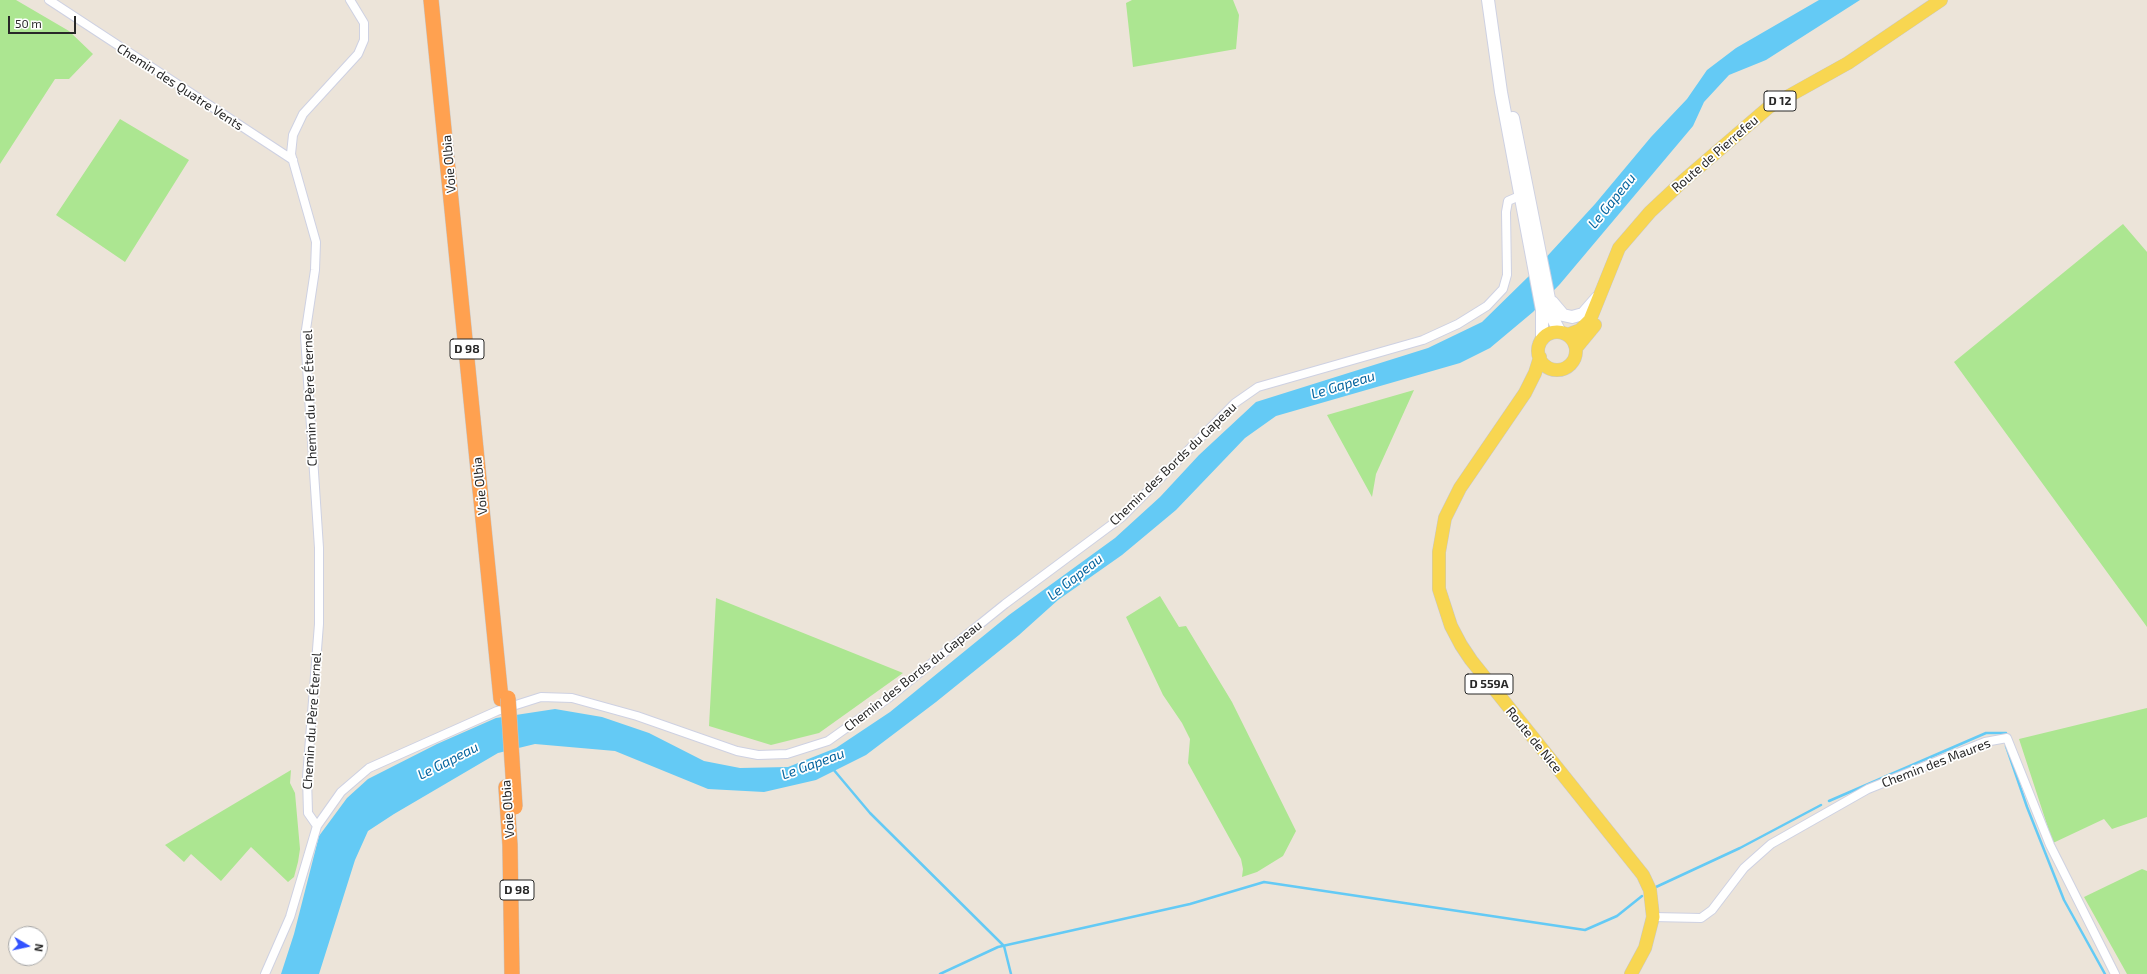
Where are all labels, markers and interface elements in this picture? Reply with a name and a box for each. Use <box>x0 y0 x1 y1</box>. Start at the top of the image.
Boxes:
scale bar <box>10 8 78 34</box>
text: 50 m <box>15 16 42 30</box>
street label: Chemin des Quatre Vents <box>114 40 246 134</box>
road number: D 12 <box>1764 91 1796 111</box>
street label: Route de Pierrefeu <box>1669 112 1761 196</box>
street label: Voie Olbia <box>439 134 459 194</box>
water label: Le Gapeau <box>1585 170 1639 232</box>
street label: Chemin du Père Éternel <box>300 329 320 467</box>
road number: D 98 <box>450 339 484 359</box>
water label: Le Gapeau <box>1309 367 1377 403</box>
street label: Chemin des Bords du Gapeau <box>1106 399 1240 529</box>
street label: Voie Olbia <box>469 456 491 516</box>
water label: Le Gapeau <box>1044 550 1106 604</box>
street label: Chemin des Bords du Gapeau <box>841 617 985 735</box>
street label: Chemin du Père Éternel <box>299 652 325 790</box>
road number: D 559A <box>1465 674 1513 694</box>
street label: Route de Nice <box>1503 704 1565 776</box>
street label: Chemin des Maures <box>1879 735 1993 791</box>
water label: Le Gapeau <box>415 739 481 783</box>
water label: Le Gapeau <box>779 745 847 783</box>
street label: Voie Olbia <box>498 779 518 839</box>
road number: D 98 <box>500 880 534 900</box>
north arrow <box>8 926 48 966</box>
text: N <box>32 943 46 953</box>

